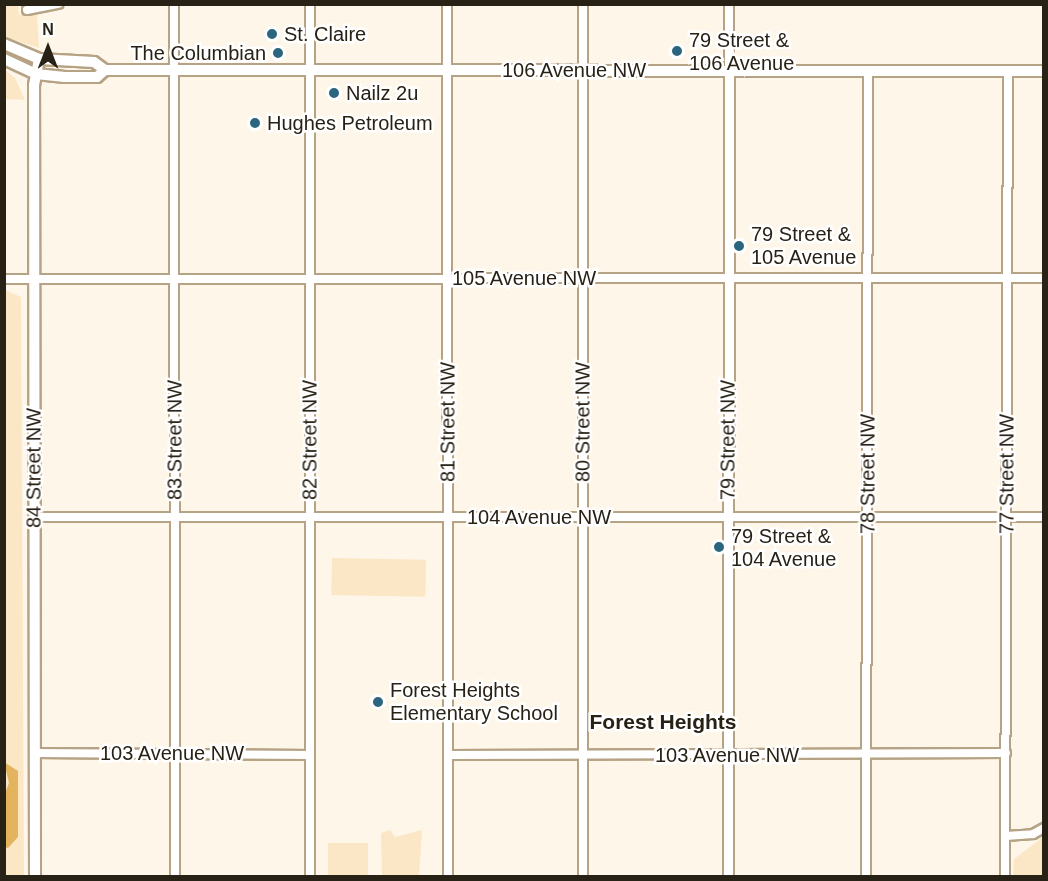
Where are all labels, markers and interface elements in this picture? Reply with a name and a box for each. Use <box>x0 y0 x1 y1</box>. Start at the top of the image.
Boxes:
north arrow <box>18 18 78 78</box>
text: N <box>42 21 54 38</box>
place label: St. Claire <box>284 22 366 46</box>
marker: St. Claire <box>265 27 279 41</box>
place label: 79 Street & 106 Avenue <box>689 28 795 75</box>
place label: The Columbian <box>130 41 266 65</box>
marker: 79 Street & 106 Avenue <box>670 44 684 58</box>
marker: The Columbian <box>271 46 285 60</box>
street label: 106 Avenue NW <box>501 58 647 82</box>
place label: Nailz 2u <box>346 81 418 105</box>
marker: Nailz 2u <box>327 86 341 100</box>
place label: Hughes Petroleum <box>267 111 433 135</box>
marker: Hughes Petroleum <box>248 116 262 130</box>
place label: 79 Street & 105 Avenue <box>751 222 857 269</box>
marker: 79 Street & 105 Avenue <box>732 239 746 253</box>
street label: 105 Avenue NW <box>451 266 597 290</box>
street label: 81 Street NW <box>436 362 460 482</box>
street label: 80 Street NW <box>571 362 595 482</box>
street label: 83 Street NW <box>163 380 187 500</box>
street label: 82 Street NW <box>298 380 322 500</box>
street label: 79 Street NW <box>716 380 740 500</box>
street label: 84 Street NW <box>22 408 46 528</box>
street label: 78 Street NW <box>856 414 880 534</box>
street label: 77 Street NW <box>995 414 1019 534</box>
street label: 104 Avenue NW <box>466 505 612 529</box>
place label: 79 Street & 104 Avenue <box>731 524 837 571</box>
marker: 79 Street & 104 Avenue <box>712 540 726 554</box>
place label: Forest Heights Elementary School <box>390 678 558 725</box>
marker: Forest Heights Elementary School <box>371 695 385 709</box>
district label: Forest Heights <box>589 709 737 735</box>
street label: 103 Avenue NW <box>99 741 245 765</box>
street label: 103 Avenue NW <box>654 743 800 767</box>

